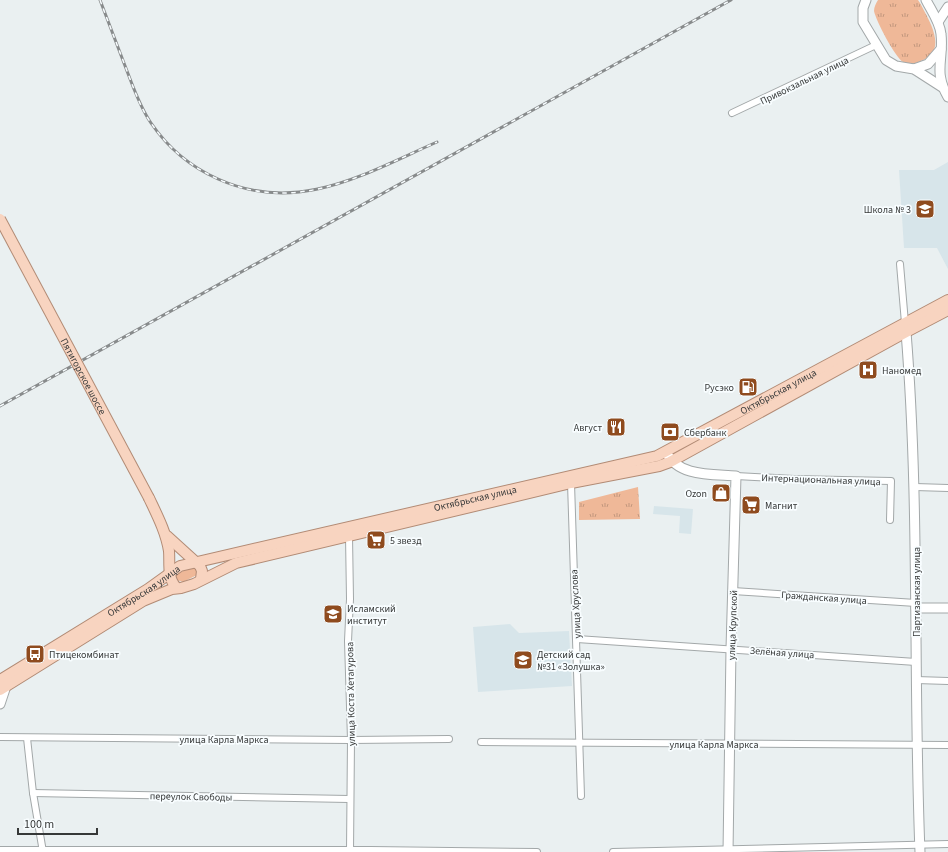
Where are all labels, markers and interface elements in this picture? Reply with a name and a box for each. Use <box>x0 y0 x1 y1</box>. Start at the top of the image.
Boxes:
street label: Привокзальная улица <box>758 53 851 108</box>
school or university icon: Школа № 3 <box>914 198 936 220</box>
place label: Школа № 3 <box>864 203 911 217</box>
street label: Пятигорское шоссе <box>57 336 109 417</box>
hospital icon: Наномед <box>857 359 879 381</box>
place label: Наномед <box>882 364 922 378</box>
street label: Октябрьская улица <box>738 366 819 418</box>
fuel station icon: Русэко <box>737 376 759 398</box>
place label: Русэко <box>704 381 734 395</box>
restaurant icon: Август <box>605 416 627 438</box>
place label: Август <box>574 421 602 435</box>
bank icon: Сбербанк <box>659 421 681 443</box>
place label: Сбербанк <box>684 426 726 440</box>
street label: Интернациональная улица <box>761 471 881 489</box>
shop icon: Ozon <box>710 482 732 504</box>
street label: Октябрьская улица <box>433 483 518 515</box>
place label: Ozon <box>685 487 707 501</box>
supermarket icon: Магнит <box>740 494 762 516</box>
place label: Магнит <box>765 499 798 513</box>
supermarket icon: 5 звезд <box>365 529 387 551</box>
place label: 5 звезд <box>390 534 422 548</box>
street label: Партизанская улица <box>910 547 924 637</box>
street label: Октябрьская улица <box>105 562 183 620</box>
street label: улица Хруслова <box>567 569 585 639</box>
street label: Гражданская улица <box>781 588 867 608</box>
street label: улица Крупской <box>725 590 741 660</box>
place label: Исламский институт <box>347 602 396 628</box>
school or university icon: Исламский институт <box>322 603 344 625</box>
street label: улица Коста Хетагурова <box>343 642 359 746</box>
bus stop icon: Птицекомбинат <box>24 643 46 665</box>
street label: Зелёная улица <box>749 644 815 662</box>
place label: Птицекомбинат <box>49 648 119 662</box>
place label: Детский сад №31 «Золушка» <box>537 648 605 674</box>
school or university icon: Детский сад №31 «Золушка» <box>512 649 534 671</box>
street label: улица Карла Маркса <box>179 733 269 747</box>
street label: улица Карла Маркса <box>669 738 759 752</box>
street label: переулок Свободы <box>150 789 232 805</box>
scale bar <box>18 810 97 836</box>
text: 100 m <box>24 816 54 833</box>

